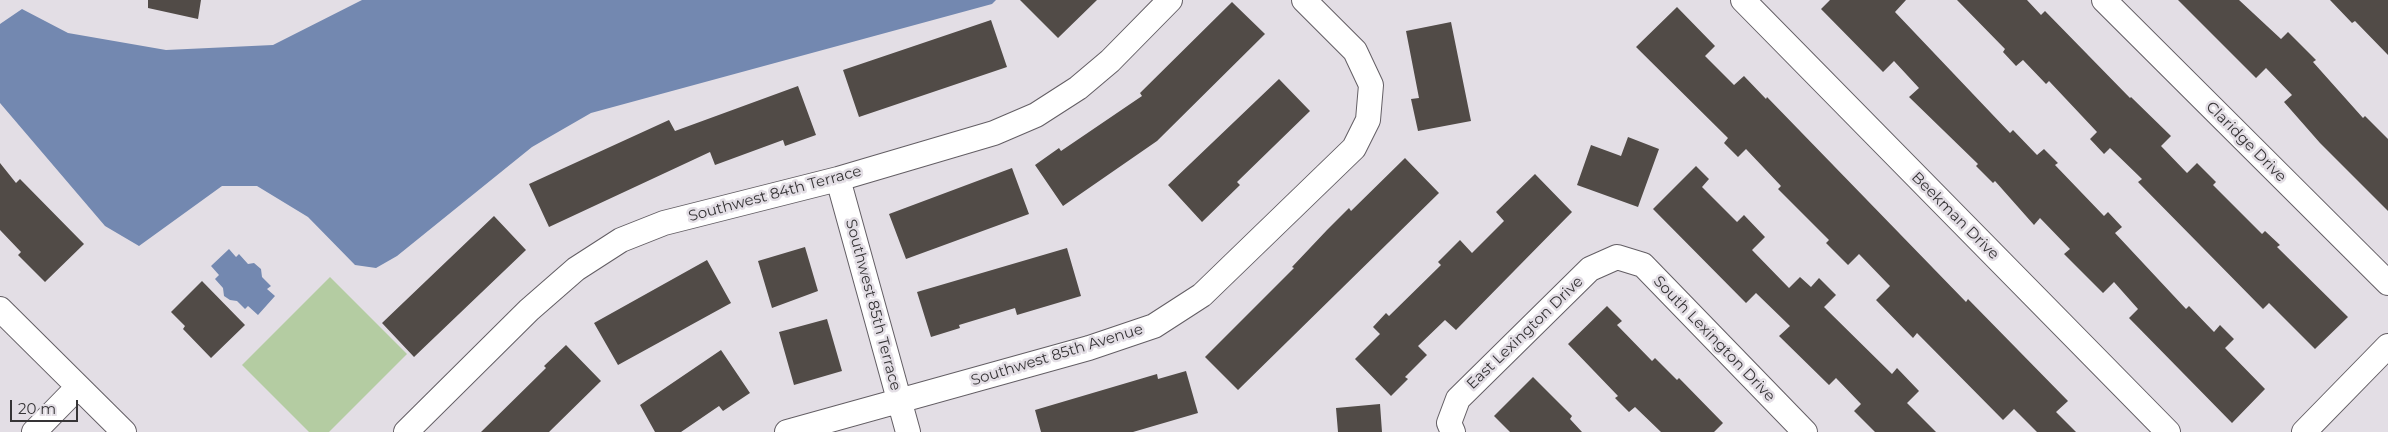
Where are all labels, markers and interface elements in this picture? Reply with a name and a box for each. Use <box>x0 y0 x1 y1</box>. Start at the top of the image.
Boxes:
street label: Claridge Drive <box>2202 98 2290 186</box>
street label: Southwest 84th Terrace <box>687 162 863 226</box>
street label: Beekman Drive <box>1907 168 2003 264</box>
street label: Southwest 85th Terrace <box>841 217 905 393</box>
street label: East Lexington Drive <box>1463 273 1587 393</box>
street label: South Lexington Drive <box>1649 273 1779 405</box>
street label: Southwest 85th Avenue <box>969 320 1145 390</box>
scale bar <box>12 390 80 422</box>
text: 20 m <box>18 399 56 418</box>

